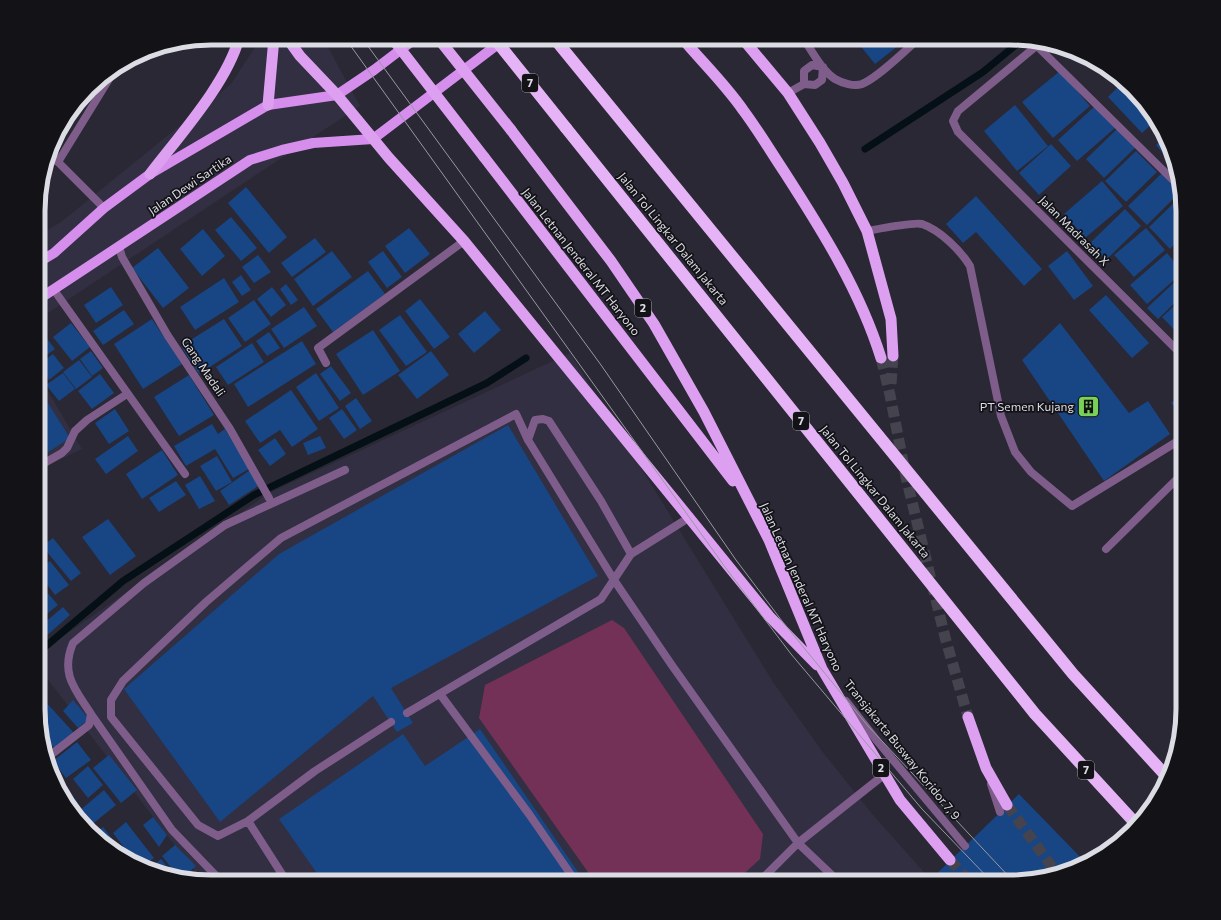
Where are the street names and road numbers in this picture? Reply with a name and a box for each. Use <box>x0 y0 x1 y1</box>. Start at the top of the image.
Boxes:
road number: 7 <box>522 74 538 92</box>
street label: Jalan Dewi Sartika <box>145 151 234 218</box>
street label: Jalan Tol Lingkar Dalam Jakarta <box>615 169 732 308</box>
street label: Jalan Letnan Jenderal MT Haryono <box>519 185 644 338</box>
street label: Jalan Madrasah X <box>1036 193 1112 269</box>
road number: 2 <box>635 299 651 317</box>
street label: Gang Madali <box>179 334 229 398</box>
road number: 7 <box>793 412 809 430</box>
street label: Jalan Tol Lingkar Dalam Jakarta <box>817 422 934 561</box>
street label: Jalan Letnan Jenderal MT Haryono <box>757 500 846 674</box>
street label: Transjakarta Busway Koridor 7, 9 <box>842 677 964 822</box>
road number: 2 <box>873 759 889 777</box>
road number: 7 <box>1078 761 1094 779</box>

